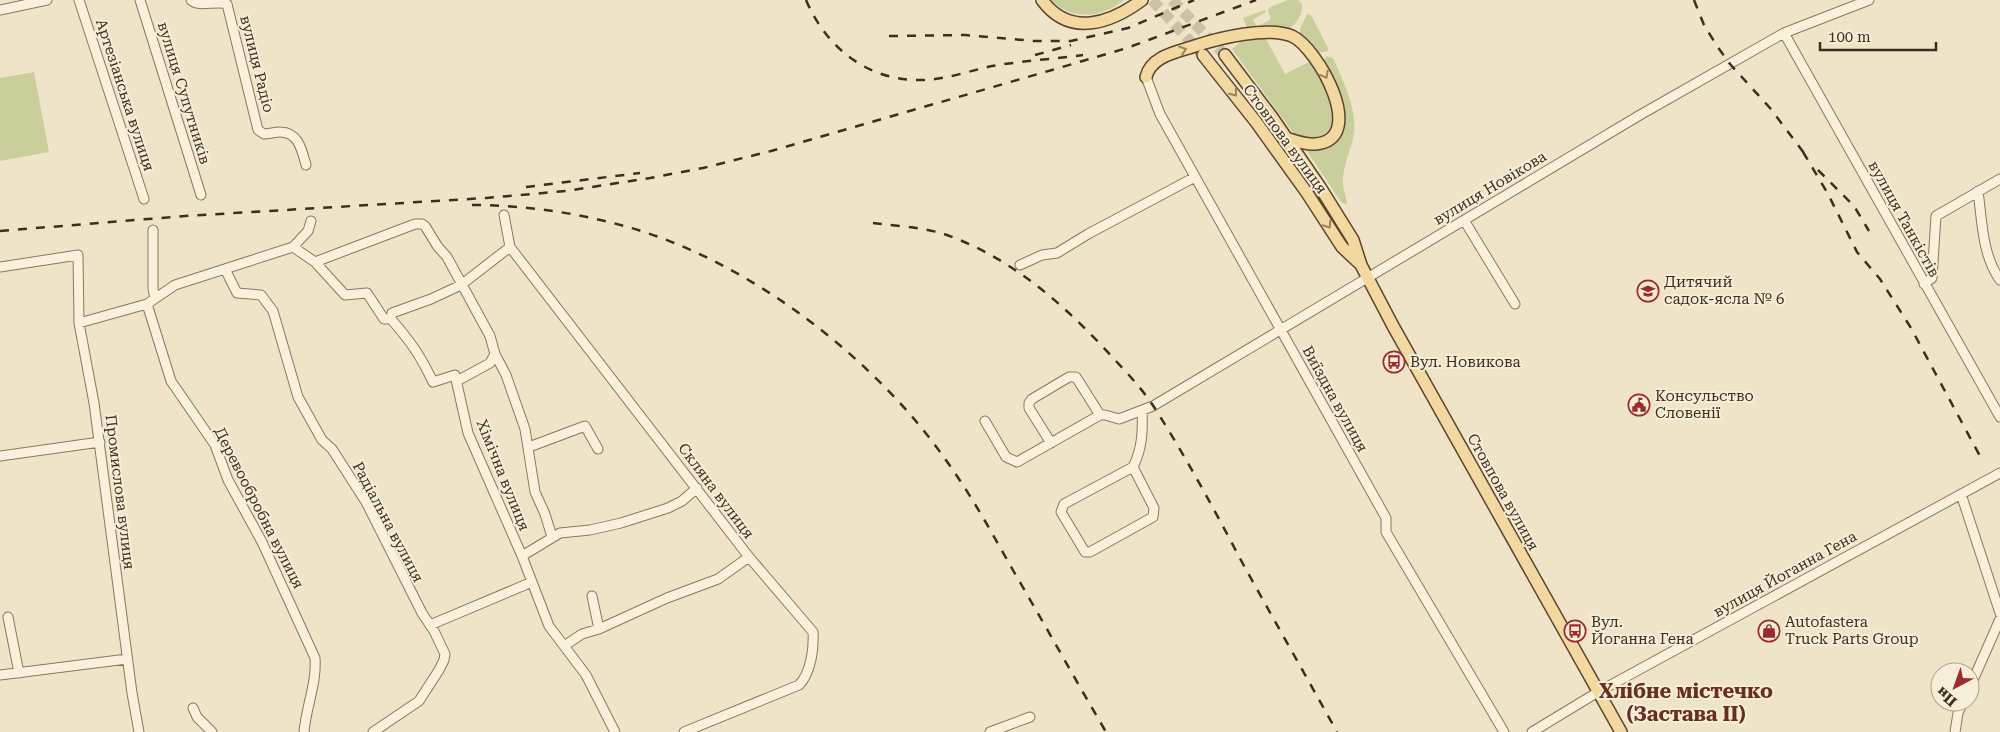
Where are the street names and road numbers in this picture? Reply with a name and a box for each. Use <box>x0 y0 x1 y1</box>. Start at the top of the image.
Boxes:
street label: вулиця Радіо <box>236 14 278 114</box>
street label: Артезіанська вулиця <box>92 17 158 173</box>
street label: вулиця Супутників <box>154 20 214 166</box>
street label: Стовпова вулиця <box>1239 81 1331 197</box>
street label: вулиця Новікова <box>1430 147 1550 229</box>
street label: вулиця Танкістів <box>1865 158 1943 280</box>
street label: Виїздна вулиця <box>1298 343 1372 455</box>
street label: Промислова вулиця <box>102 414 138 570</box>
street label: Хімічна вулиця <box>472 417 534 533</box>
street label: Деревообробна вулиця <box>210 424 308 592</box>
street label: Стовпова вулиця <box>1463 430 1543 554</box>
street label: Скляна вулиця <box>674 440 758 542</box>
street label: Радіальна вулиця <box>349 459 427 585</box>
street label: вулиця Йоганна Гена <box>1710 527 1860 621</box>

